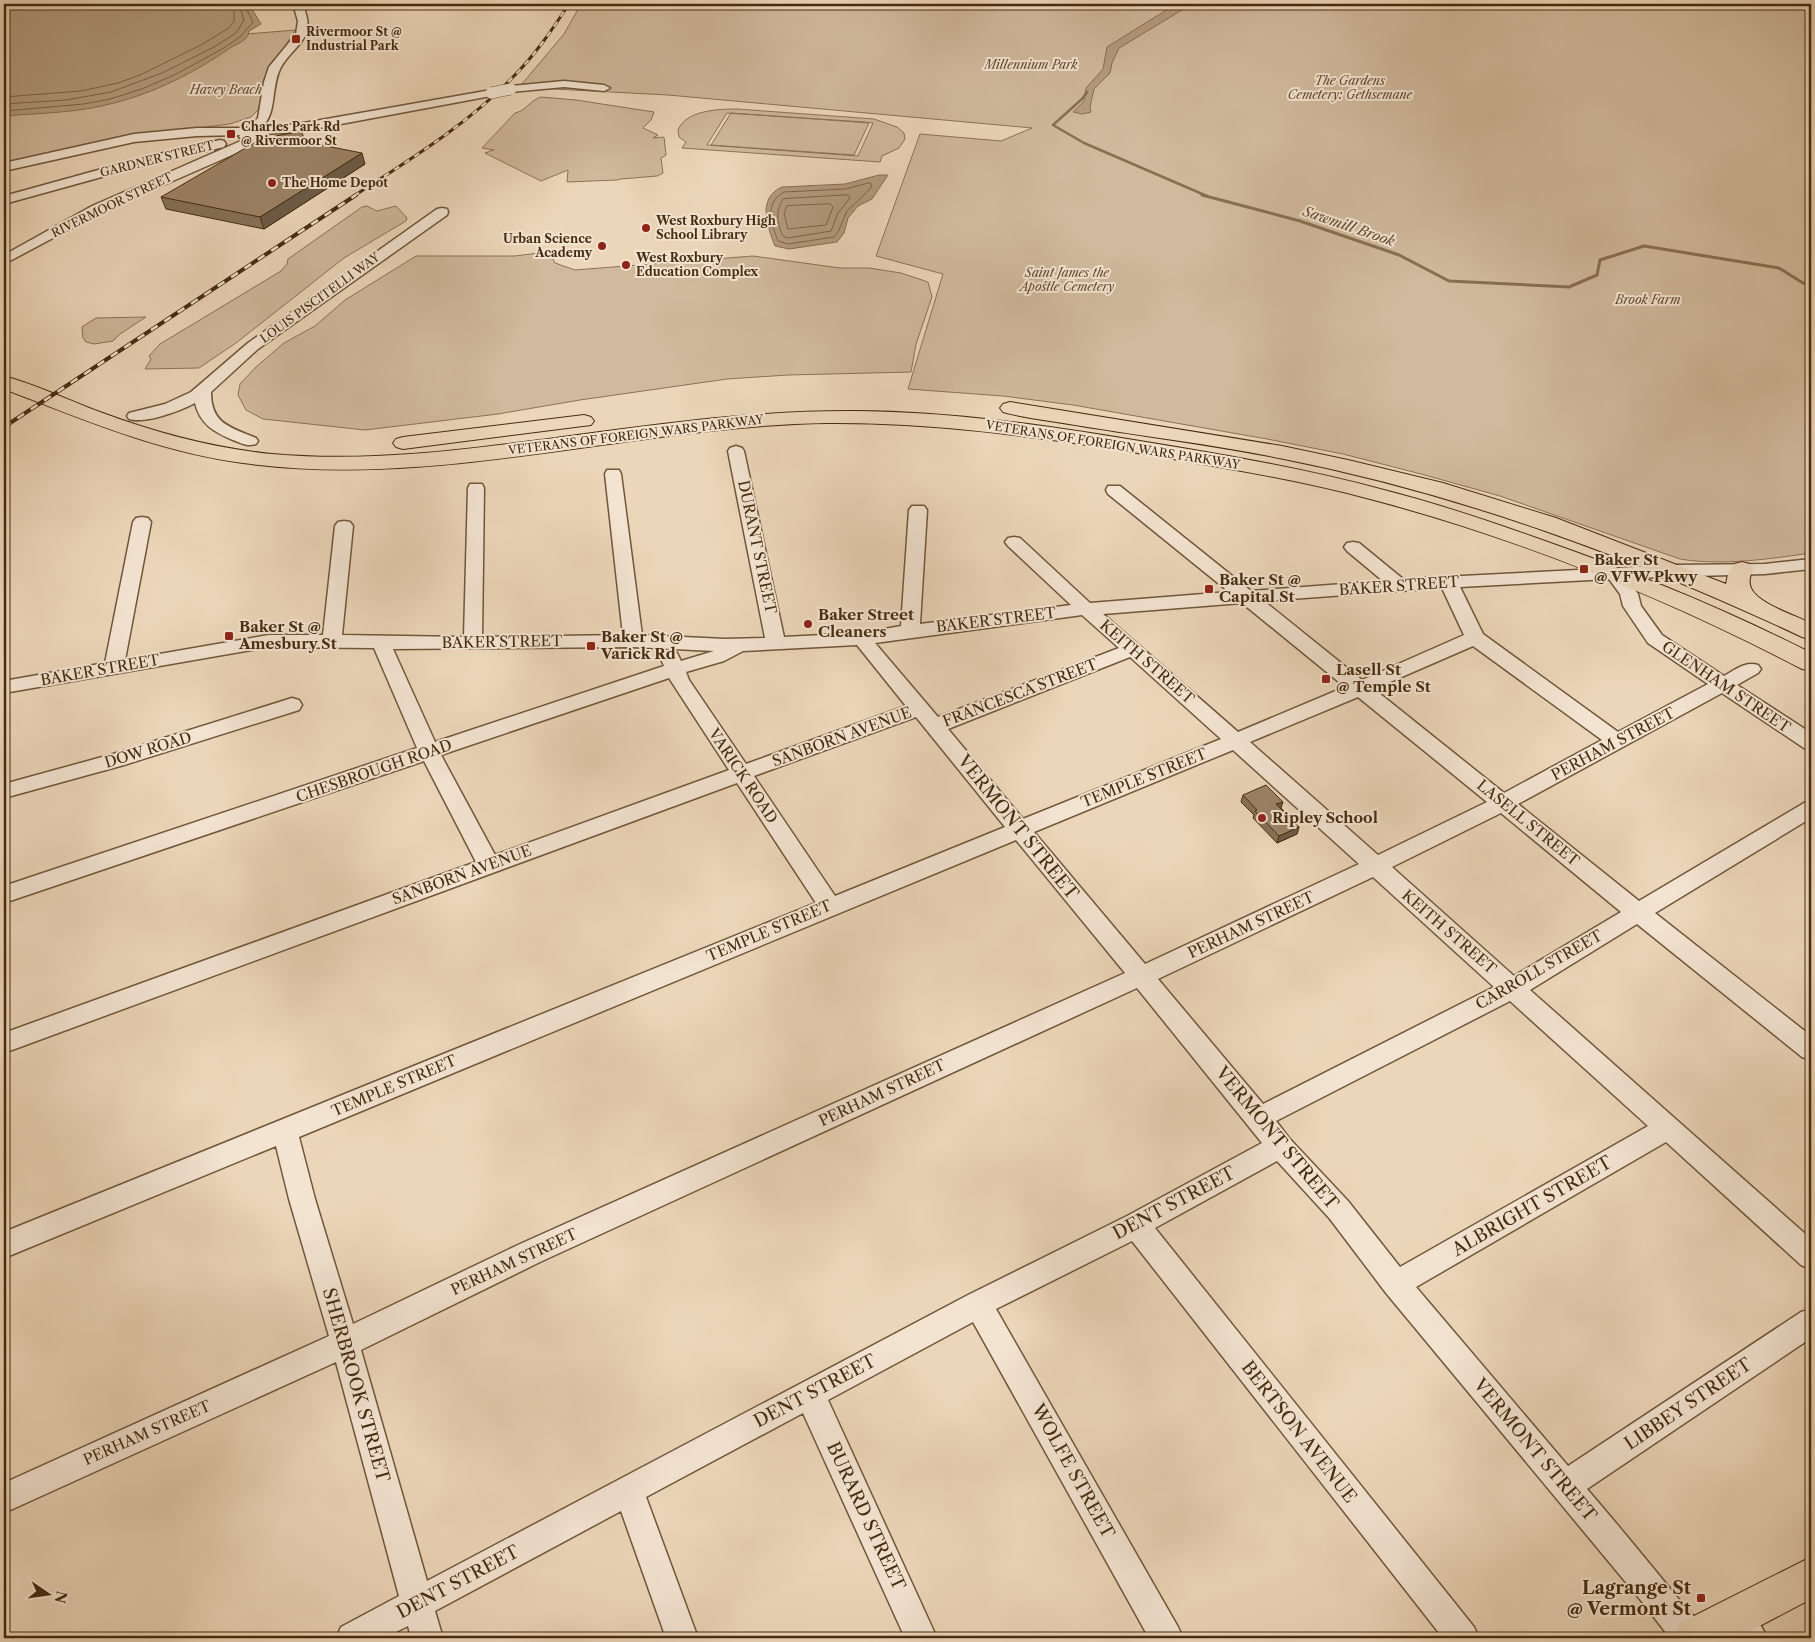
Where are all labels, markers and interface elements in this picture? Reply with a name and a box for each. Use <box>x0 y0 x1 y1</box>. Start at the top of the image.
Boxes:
place label: Rivermoor St @ Industrial Park <box>306 24 402 53</box>
marker: Rivermoor St @ Industrial Park <box>290 33 302 45</box>
park label: Millennium Park <box>982 57 1078 72</box>
park label: The Gardens Cemetery: Gethsemane <box>1288 73 1413 102</box>
park label: Havey Beach <box>189 82 262 97</box>
place label: Charles Park Rd @ Rivermoor St <box>241 119 340 148</box>
marker: Charles Park Rd @ Rivermoor St <box>225 128 237 140</box>
street label: GARDNER STREET <box>98 137 215 180</box>
street label: RIVERMOOR STREET <box>49 169 175 240</box>
place label: The Home Depot <box>282 175 388 190</box>
marker: The Home Depot <box>266 177 278 189</box>
water label: Sawmill Brook <box>1300 202 1398 250</box>
place label: West Roxbury High School Library <box>655 213 777 242</box>
marker: West Roxbury High School Library <box>640 222 652 234</box>
place label: Urban Science Academy <box>503 231 593 260</box>
marker: Urban Science Academy <box>596 240 608 252</box>
street label: LOUIS PISCITELLI WAY <box>257 249 383 346</box>
place label: West Roxbury Education Complex <box>635 250 758 279</box>
marker: West Roxbury Education Complex <box>620 259 632 271</box>
park label: Saint James the Apostle Cemetery <box>1018 265 1114 294</box>
park label: Brook Farm <box>1614 292 1681 307</box>
street label: VETERANS OF FOREIGN WARS PARKWAY <box>506 411 765 458</box>
street label: VETERANS OF FOREIGN WARS PARKWAY <box>984 417 1242 472</box>
street label: DURANT STREET <box>734 478 781 616</box>
place label: Baker St @ VFW Pkwy <box>1594 550 1698 586</box>
marker: Baker St @ VFW Pkwy <box>1578 563 1590 575</box>
place label: Baker St @ Capital St <box>1219 570 1301 606</box>
street label: BAKER STREET <box>1338 572 1461 599</box>
marker: Baker St @ Capital St <box>1203 583 1215 595</box>
street label: BAKER STREET <box>935 603 1058 636</box>
place label: Baker Street Cleaners <box>818 605 914 641</box>
street label: KEITH STREET <box>1096 615 1199 708</box>
place label: Baker St @ Amesbury St <box>238 617 337 653</box>
marker: Baker Street Cleaners <box>802 618 814 630</box>
place label: Baker St @ Varick Rd <box>600 627 683 663</box>
marker: Baker St @ Amesbury St <box>223 630 235 642</box>
street label: BAKER STREET <box>441 631 563 652</box>
street label: GLENHAM STREET <box>1658 637 1795 737</box>
marker: Baker St @ Varick Rd <box>585 640 597 652</box>
street label: BAKER STREET <box>39 650 162 689</box>
street label: FRANCESCA STREET <box>940 654 1101 731</box>
place label: Lasell St @ Temple St <box>1336 660 1431 696</box>
marker: Lasell St @ Temple St <box>1320 673 1332 685</box>
street label: SANBORN AVENUE <box>769 702 914 771</box>
street label: PERHAM STREET <box>1548 703 1679 784</box>
street label: VARICK ROAD <box>704 724 782 827</box>
street label: DOW ROAD <box>102 727 194 772</box>
street label: CHESBROUGH ROAD <box>293 735 454 806</box>
street label: TEMPLE STREET <box>1078 743 1210 811</box>
street label: VERMONT STREET <box>952 749 1083 904</box>
street label: LASELL STREET <box>1473 775 1584 870</box>
place label: Ripley School <box>1272 808 1378 827</box>
marker: Ripley School <box>1256 812 1268 824</box>
street label: SANBORN AVENUE <box>389 840 534 909</box>
street label: KEITH STREET <box>1398 885 1501 978</box>
street label: PERHAM STREET <box>1185 887 1318 962</box>
street label: TEMPLE STREET <box>704 895 835 965</box>
street label: CARROLL STREET <box>1472 925 1606 1014</box>
street label: TEMPLE STREET <box>329 1050 460 1120</box>
street label: PERHAM STREET <box>816 1055 949 1130</box>
street label: VERMONT STREET <box>1210 1061 1344 1214</box>
street label: ALBRIGHT STREET <box>1447 1151 1616 1261</box>
street label: DENT STREET <box>1109 1161 1239 1244</box>
street label: PERHAM STREET <box>448 1224 581 1299</box>
street label: SHERBROOK STREET <box>318 1285 394 1485</box>
street label: DENT STREET <box>750 1349 880 1432</box>
street label: LIBBEY STREET <box>1620 1353 1756 1455</box>
street label: BERTSON AVENUE <box>1237 1357 1361 1507</box>
street label: VERMONT STREET <box>1468 1373 1602 1526</box>
street label: PERHAM STREET <box>80 1396 214 1469</box>
street label: WOLFE STREET <box>1026 1399 1119 1543</box>
street label: BURARD STREET <box>822 1438 910 1594</box>
street label: DENT STREET <box>393 1540 523 1623</box>
north arrow <box>22 1570 72 1620</box>
place label: Lagrange St @ Vermont St <box>1567 1577 1692 1620</box>
text: N <box>51 1589 71 1605</box>
marker: Lagrange St @ Vermont St <box>1695 1592 1707 1604</box>

